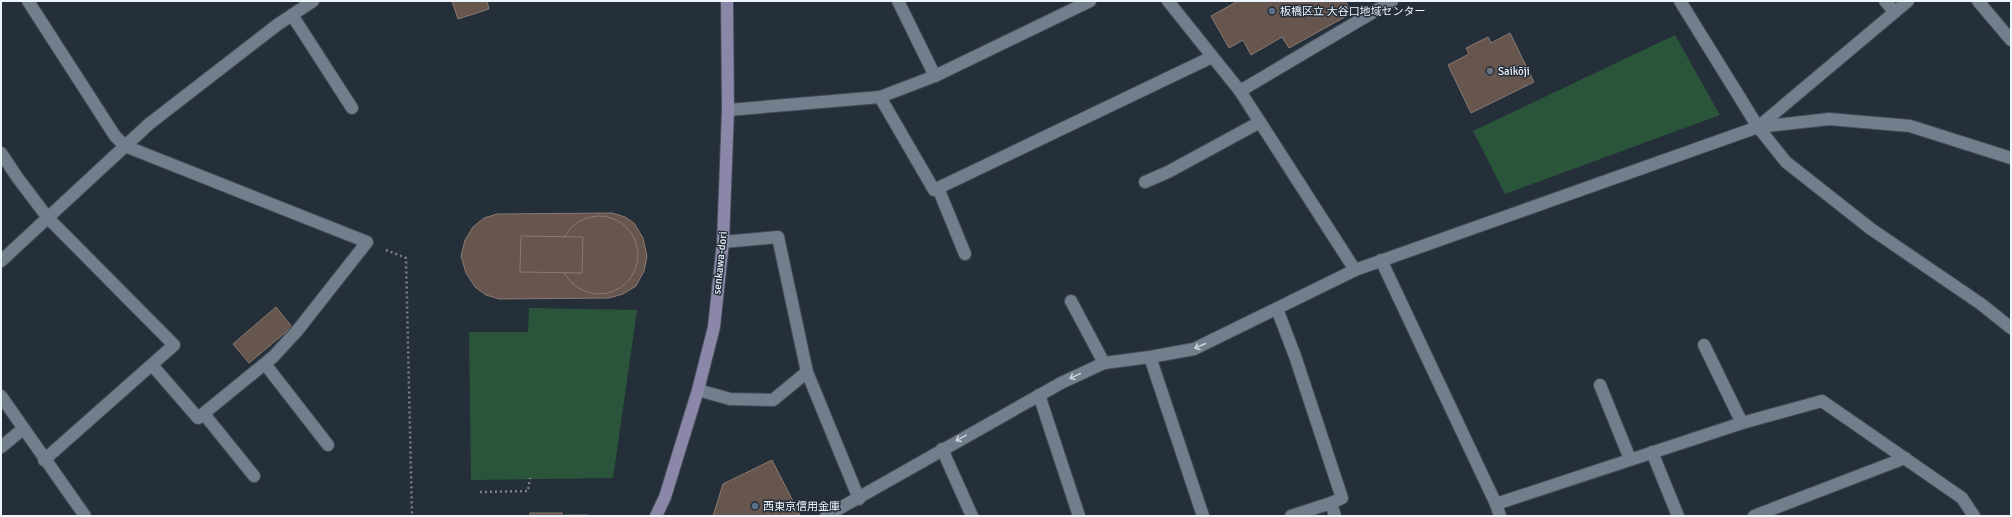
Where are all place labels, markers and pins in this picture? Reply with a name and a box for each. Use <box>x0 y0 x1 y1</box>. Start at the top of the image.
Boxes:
place label: 板橋区立 大谷口地域センター <box>1280 5 1425 18</box>
marker: 板橋区立 大谷口地域センター <box>1267 6 1277 16</box>
place label: Saikōji <box>1498 65 1530 78</box>
marker: Saikōji <box>1485 66 1495 76</box>
place label: 西東京信用金庫 <box>763 500 840 513</box>
marker: 西東京信用金庫 <box>750 501 760 511</box>

